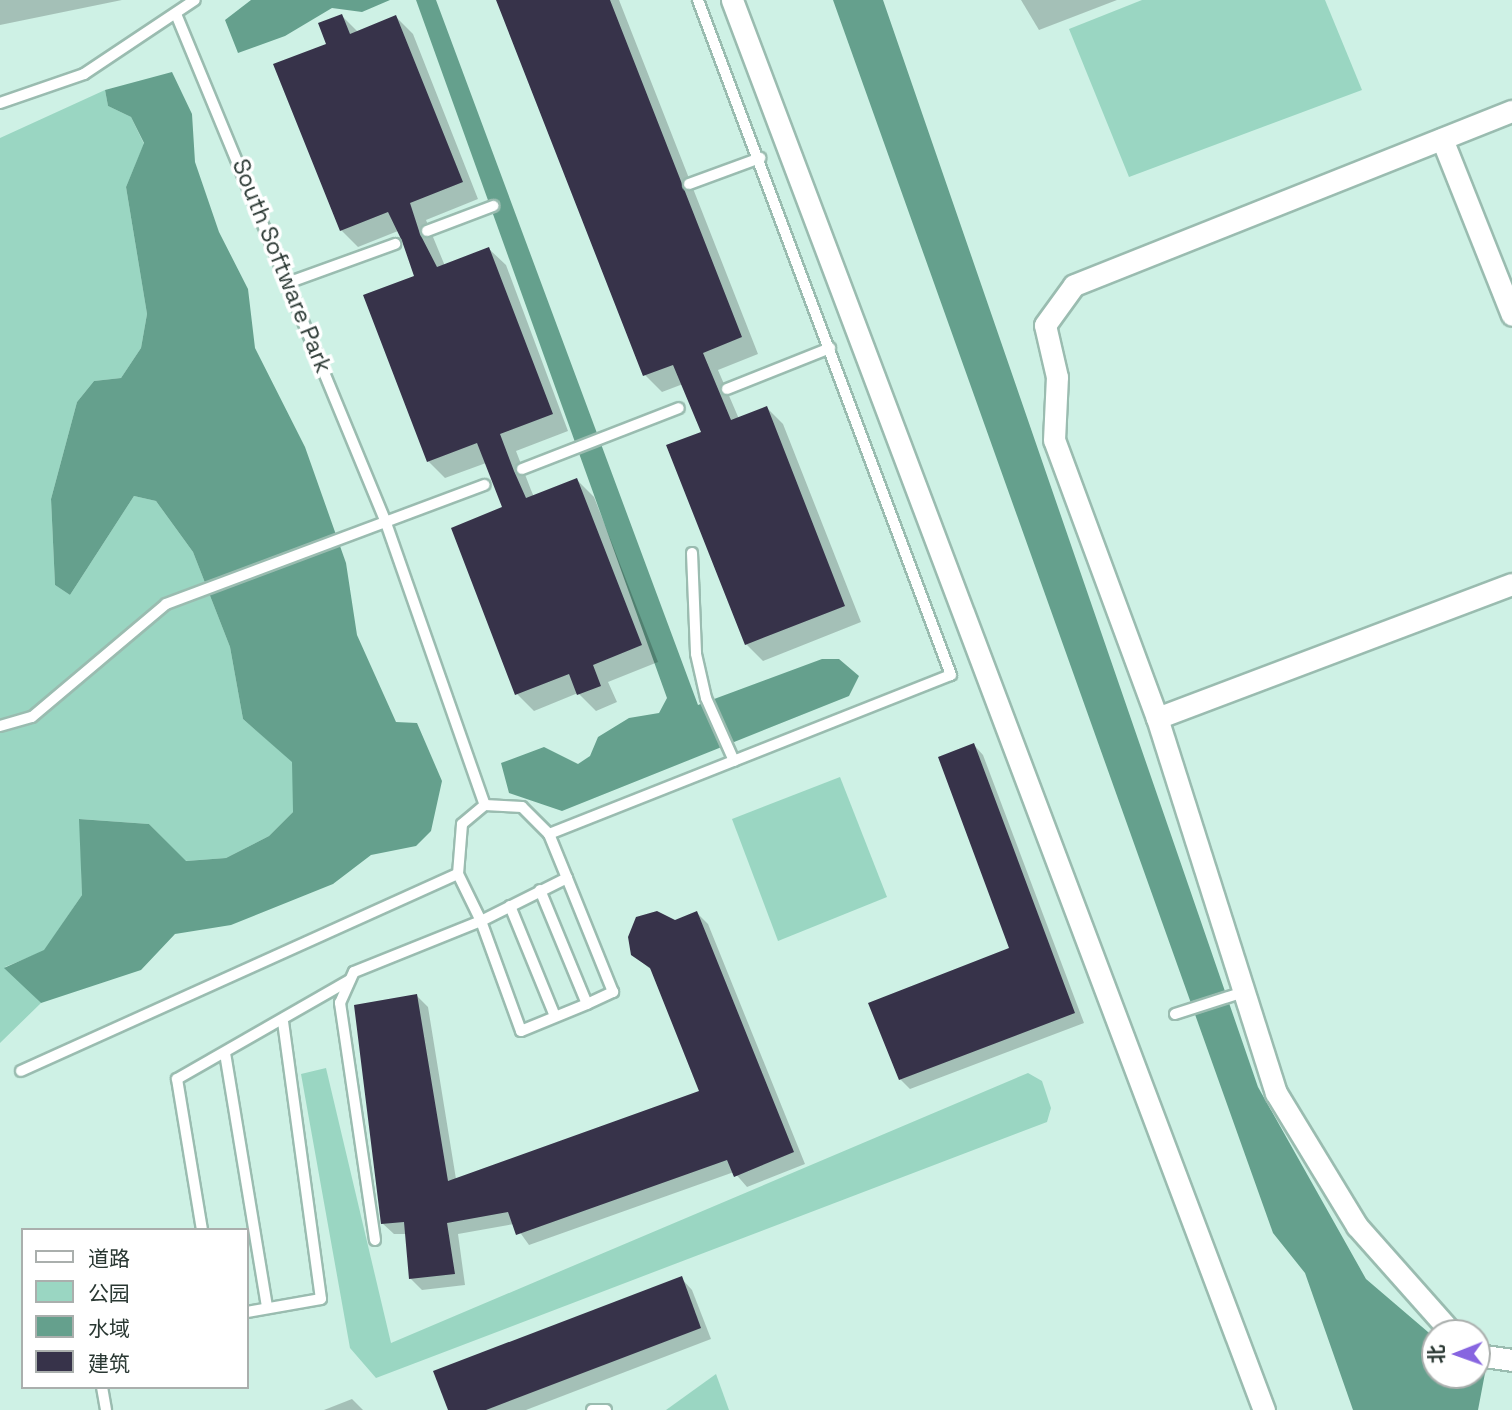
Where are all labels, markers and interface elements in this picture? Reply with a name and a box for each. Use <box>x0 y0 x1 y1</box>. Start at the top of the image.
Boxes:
street label: South Software Park <box>226 155 338 377</box>
legend <box>21 1228 248 1389</box>
text: 道路 <box>88 1245 130 1272</box>
text: 公园 <box>88 1280 130 1307</box>
text: 水域 <box>88 1315 130 1342</box>
north arrow <box>1421 1319 1491 1389</box>
text: 北 <box>1424 1345 1449 1364</box>
text: 建筑 <box>88 1350 130 1377</box>

